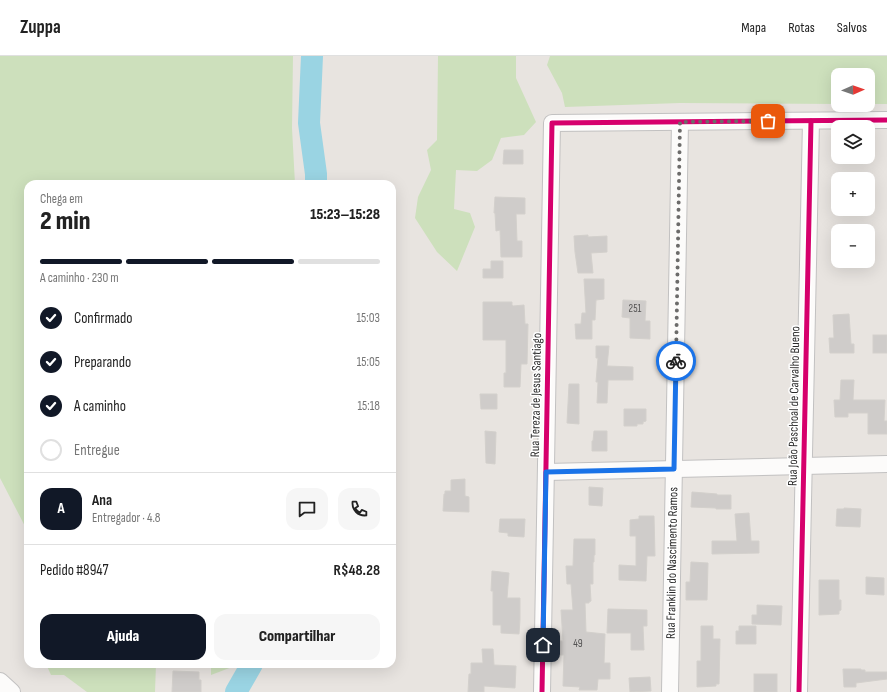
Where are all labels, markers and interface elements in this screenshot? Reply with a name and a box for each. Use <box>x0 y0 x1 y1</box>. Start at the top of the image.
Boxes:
text: Zuppa <box>20 16 61 39</box>
text: Mapa <box>741 19 766 36</box>
text: Rotas <box>788 19 815 36</box>
text: Salvos <box>837 19 867 36</box>
north arrow <box>831 68 875 112</box>
map controls <box>831 68 875 268</box>
pin <box>751 104 785 138</box>
icon: bag <box>757 110 779 132</box>
button: layers <box>831 120 875 164</box>
button: + <box>831 172 875 216</box>
text: Chega em <box>40 191 83 207</box>
text: 15:23–15:28 <box>310 205 380 224</box>
text: 2 min <box>40 206 90 237</box>
button: − <box>831 224 875 268</box>
text: A caminho · 230 m <box>40 270 119 286</box>
house number: 251 <box>629 302 642 315</box>
icon: check <box>40 307 62 329</box>
text: Confirmado <box>74 309 133 328</box>
text: 15:03 <box>357 310 380 326</box>
street label: Rua João Paschoal de Carvalho Bueno <box>785 326 803 486</box>
street label: Rua Tereza de Jesus Santiago <box>527 333 545 457</box>
courier <box>656 341 696 381</box>
icon: bike <box>665 350 687 372</box>
icon: check <box>40 351 62 373</box>
text: Preparando <box>74 353 131 372</box>
text: 15:05 <box>357 354 380 370</box>
icon: check <box>40 395 62 417</box>
text: A caminho <box>74 397 126 416</box>
text: 15:18 <box>358 398 380 414</box>
text: Entregue <box>74 441 120 460</box>
street label: Rua Franklin do Nascimento Ramos <box>663 487 681 639</box>
button: chat <box>286 488 328 530</box>
button: phone <box>338 488 380 530</box>
text: Ana <box>92 491 112 510</box>
text: A <box>57 499 65 518</box>
text: Entregador · 4.8 <box>92 510 161 526</box>
text: Pedido #8947 <box>40 561 108 580</box>
text: R$48.28 <box>334 561 380 580</box>
button: Ajuda <box>40 614 206 660</box>
button: Compartilhar <box>214 614 380 660</box>
pin <box>526 628 560 662</box>
icon: home <box>532 634 554 656</box>
house number: 49 <box>573 637 583 650</box>

